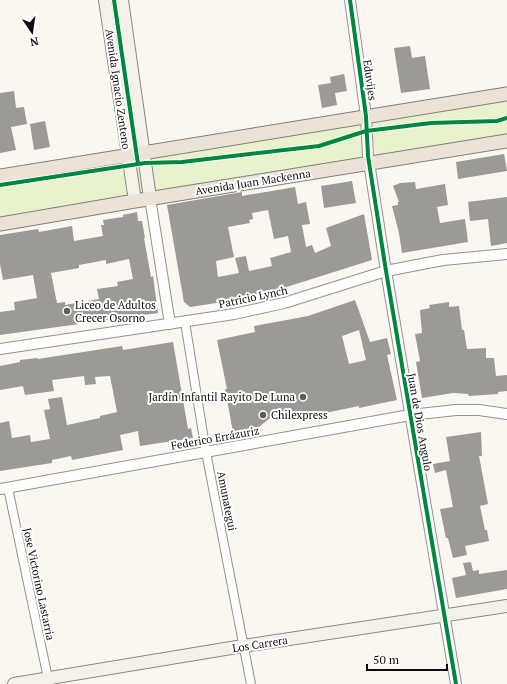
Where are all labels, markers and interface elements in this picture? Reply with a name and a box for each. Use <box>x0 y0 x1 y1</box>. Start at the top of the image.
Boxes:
north arrow <box>12 12 52 52</box>
street label: Avenida Ignacio Zenteno <box>103 28 133 150</box>
text: N <box>28 34 40 50</box>
street label: Eduvijes <box>360 59 380 102</box>
street label: Avenida Juan Mackenna <box>194 166 312 198</box>
street label: Patricio Lynch <box>217 283 289 311</box>
place label: Liceo de Adultos Crecer Osorno <box>75 298 156 325</box>
marker: Liceo de Adultos Crecer Osorno <box>62 306 72 316</box>
street label: Juan de Dios Angulo <box>405 372 435 472</box>
place label: Jardín Infantil Rayito De Luna <box>149 390 295 404</box>
marker: Jardín Infantil Rayito De Luna <box>298 392 308 402</box>
place label: Chilexpress <box>271 408 328 422</box>
marker: Chilexpress <box>258 410 268 420</box>
street label: Federico Errázuriz <box>170 423 260 453</box>
street label: Amunategui <box>214 470 240 532</box>
street label: Jose Victorino Lastarria <box>20 526 58 642</box>
street label: Los Carrera <box>231 633 289 655</box>
scale bar <box>367 646 447 672</box>
text: 50 m <box>373 652 400 667</box>

